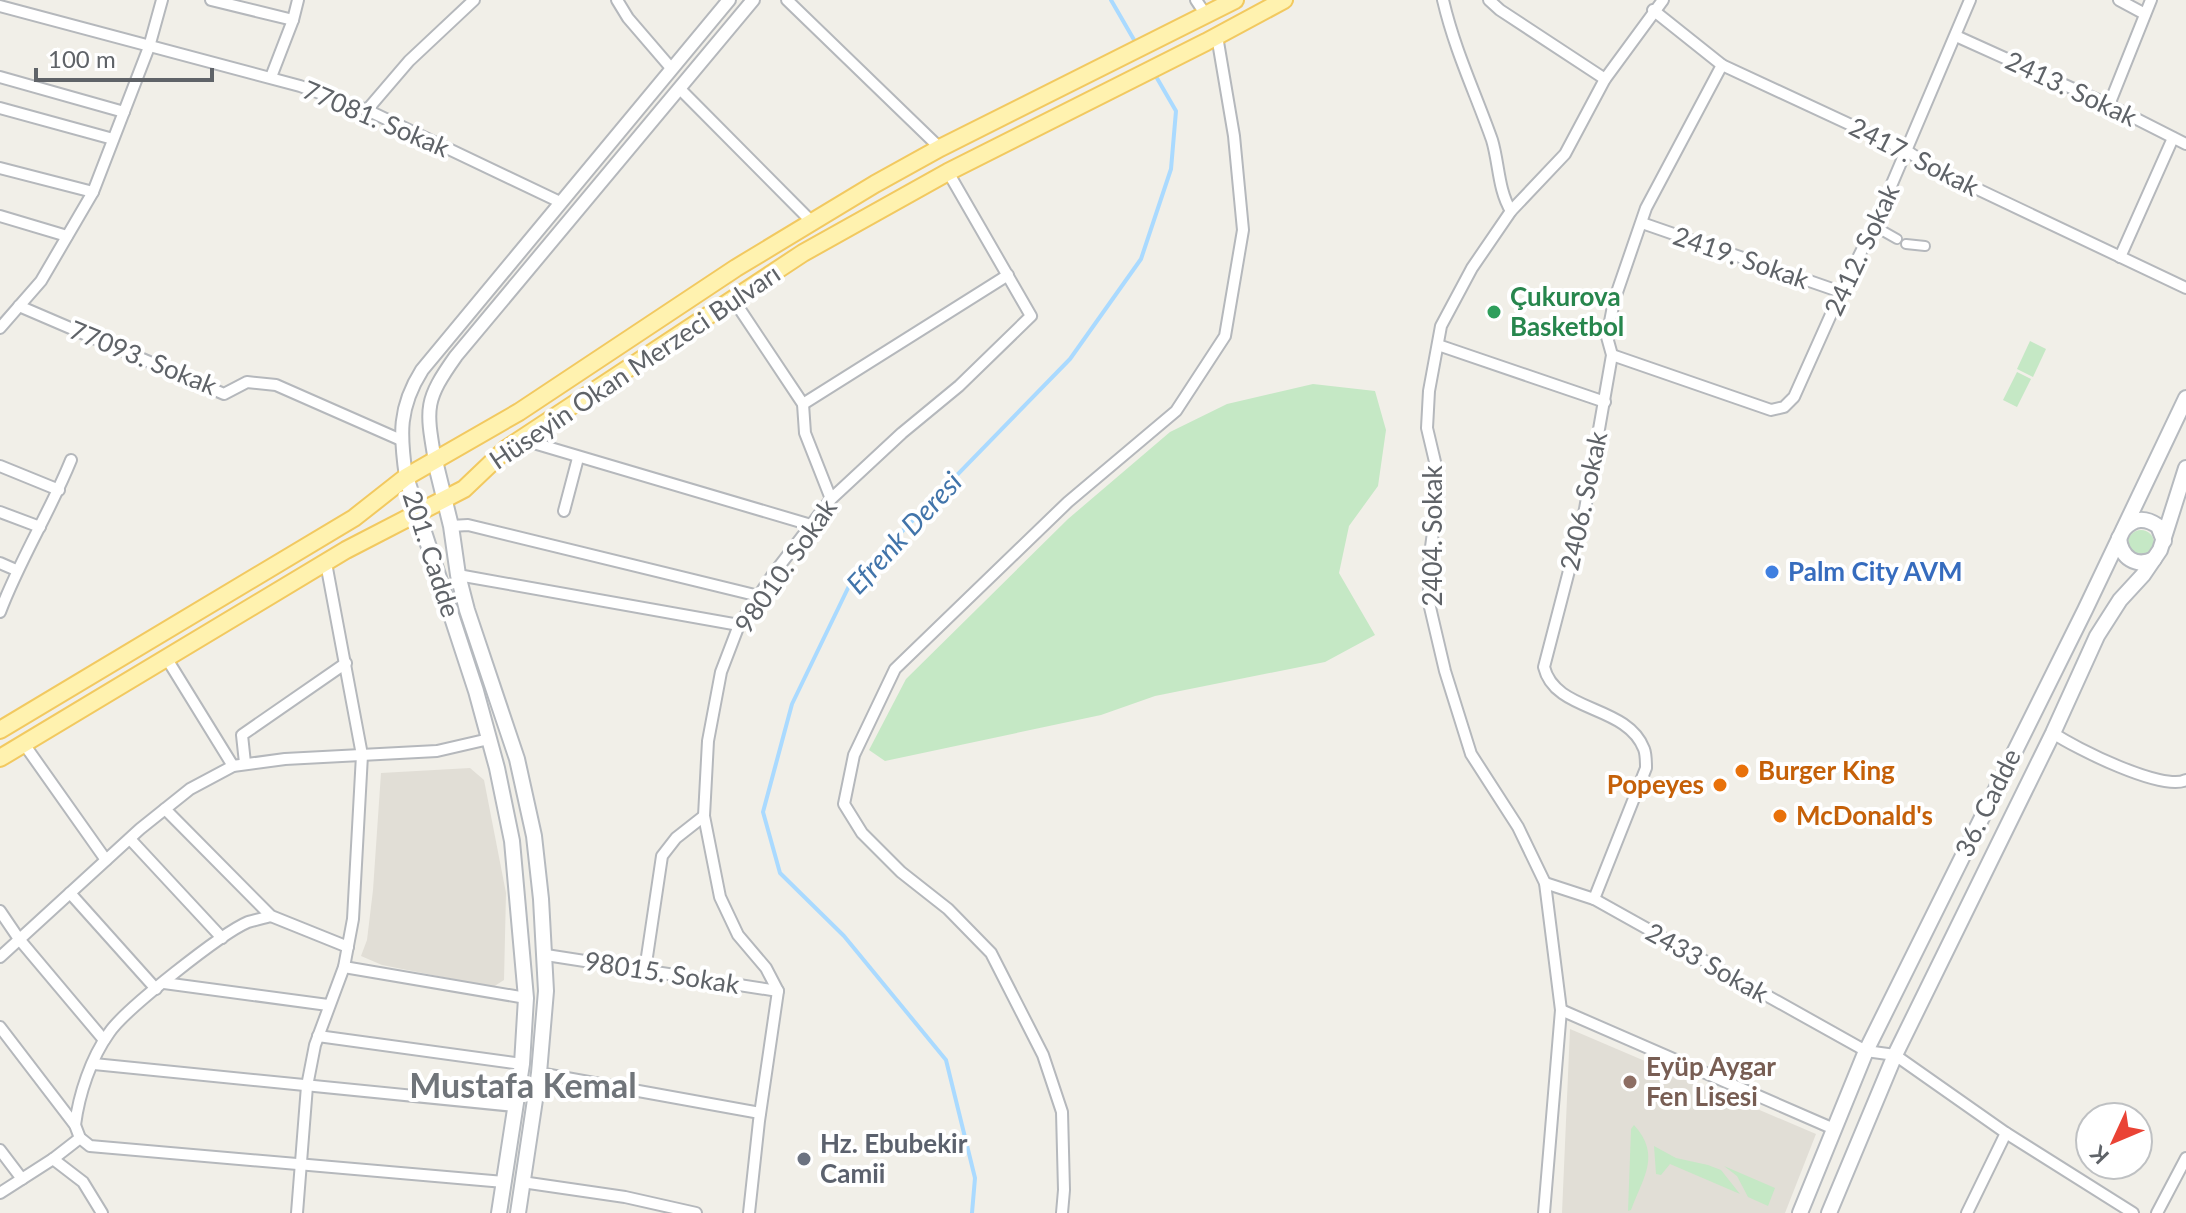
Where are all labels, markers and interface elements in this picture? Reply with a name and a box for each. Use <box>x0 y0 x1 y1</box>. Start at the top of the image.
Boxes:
scale bar <box>36 32 212 82</box>
text: 100 m <box>48 44 116 73</box>
street label: 2413. Sokak <box>2001 44 2143 133</box>
street label: 77081. Sokak <box>298 73 455 164</box>
street label: 2417. Sokak <box>1844 110 1985 203</box>
street label: 2412. Sokak <box>1817 178 1906 320</box>
street label: 2419. Sokak <box>1669 219 1814 295</box>
street label: Hüseyin Okan Merzeci Bulvarı <box>483 257 786 476</box>
place label: Çukurova Basketbol <box>1510 280 1624 342</box>
marker: Çukurova Basketbol <box>1485 303 1503 321</box>
street label: 77093. Sokak <box>65 313 223 401</box>
street label: 2406. Sokak <box>1553 428 1614 573</box>
water label: Efrenk Deresi <box>838 464 969 600</box>
street label: 2404. Sokak <box>1416 465 1448 607</box>
street label: 201. Cadde <box>396 486 467 621</box>
street label: 98010. Sokak <box>727 492 844 639</box>
place label: Palm City AVM <box>1788 555 1963 587</box>
marker: Palm City AVM <box>1763 563 1781 581</box>
street label: 36. Cadde <box>1947 743 2027 862</box>
place label: Burger King <box>1758 754 1895 786</box>
marker: Burger King <box>1733 762 1751 780</box>
place label: Popeyes <box>1607 768 1704 800</box>
marker: Popeyes <box>1711 776 1729 794</box>
place label: McDonald's <box>1796 799 1933 831</box>
marker: McDonald's <box>1771 807 1789 825</box>
street label: 2433 Sokak <box>1641 915 1775 1009</box>
street label: 98015. Sokak <box>582 944 743 1000</box>
place label: Eyüp Aygar Fen Lisesi <box>1646 1050 1776 1112</box>
district label: Mustafa Kemal <box>409 1064 637 1105</box>
marker: Eyüp Aygar Fen Lisesi <box>1621 1073 1639 1091</box>
north arrow <box>2074 1101 2154 1181</box>
place label: Hz. Ebubekir Camii <box>820 1127 968 1189</box>
text: K <box>2084 1140 2114 1170</box>
marker: Hz. Ebubekir Camii <box>795 1150 813 1168</box>

